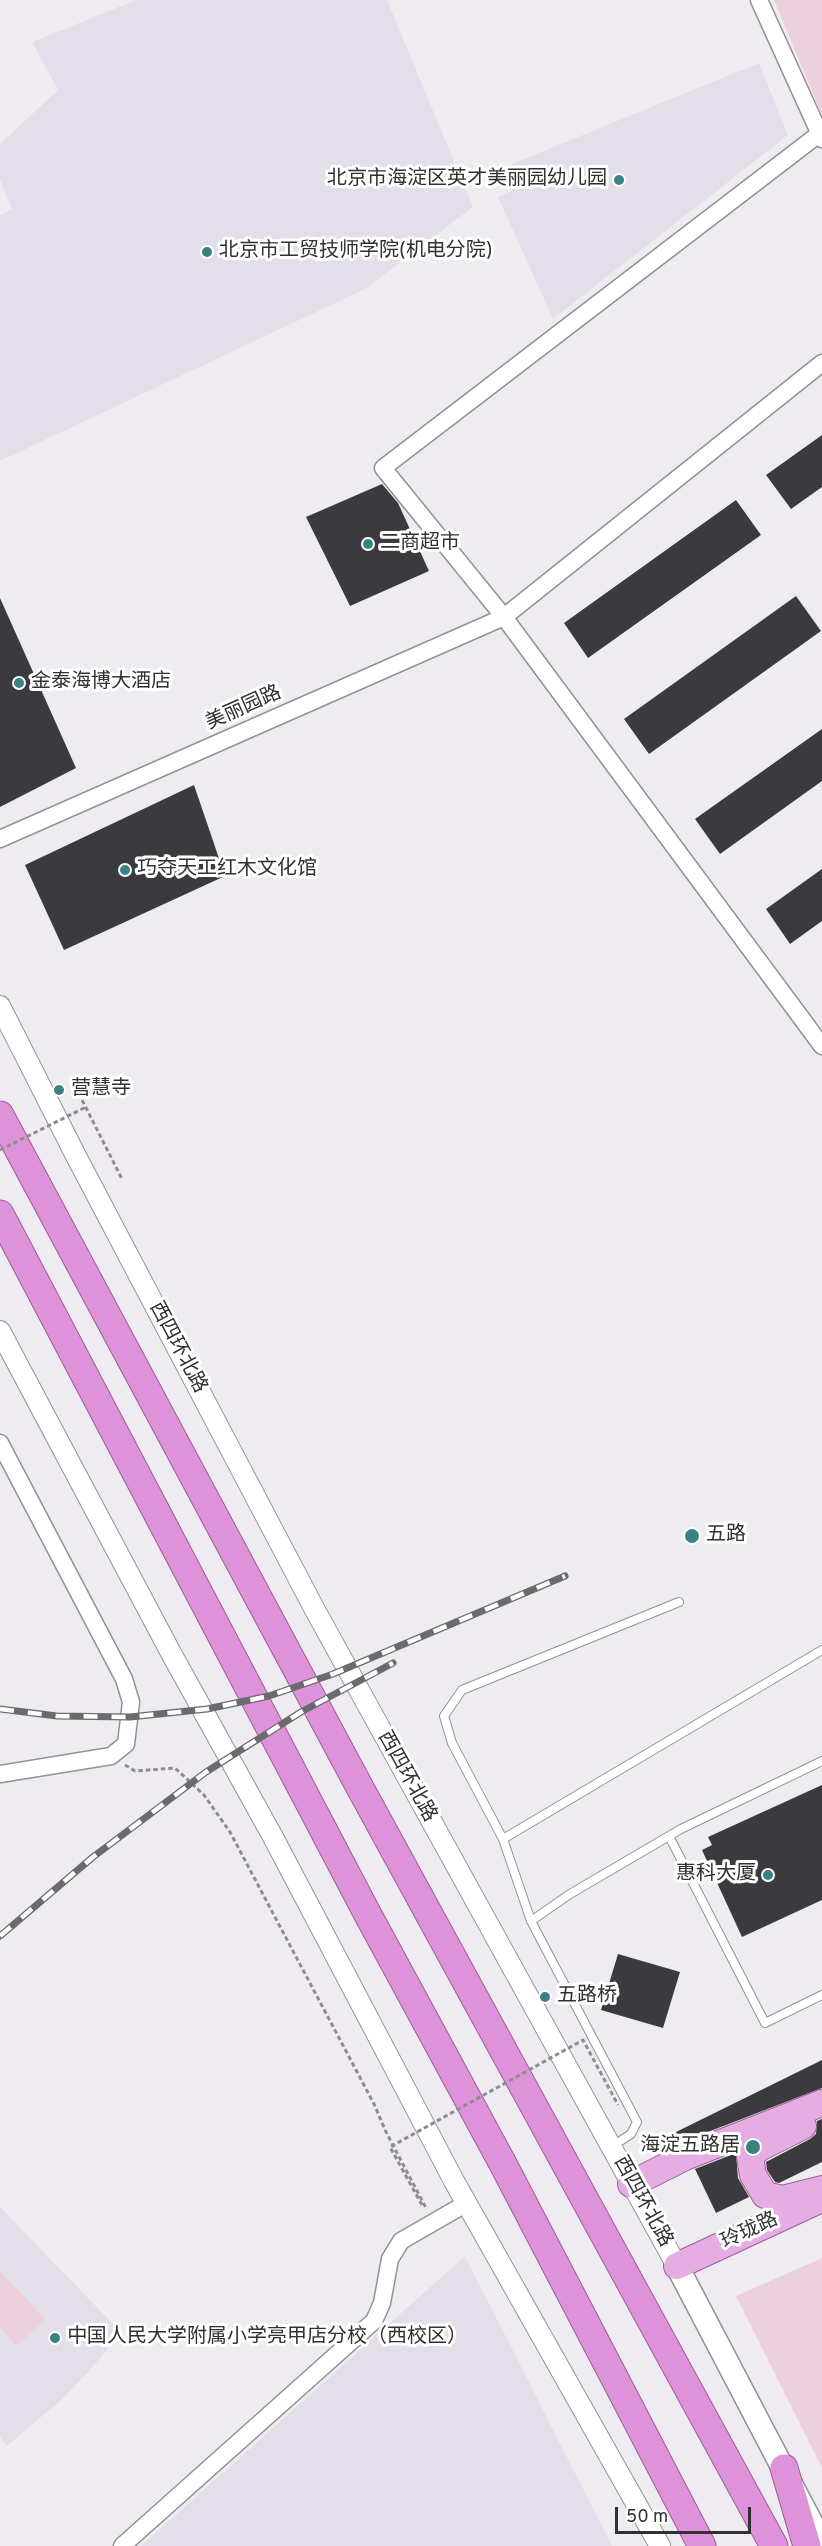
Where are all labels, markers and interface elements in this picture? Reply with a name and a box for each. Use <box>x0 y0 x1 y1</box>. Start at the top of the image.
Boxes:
place label: 北京市海淀区英才美丽园幼儿园 <box>327 168 607 192</box>
marker: 北京市海淀区英才美丽园幼儿园 <box>612 173 626 187</box>
place label: 北京市工贸技师学院(机电分院) <box>219 240 493 264</box>
marker: 北京市工贸技师学院(机电分院) <box>200 245 214 259</box>
place label: 二商超市 <box>380 532 460 556</box>
marker: 二商超市 <box>361 537 375 551</box>
place label: 金泰海博大酒店 <box>31 671 171 695</box>
marker: 金泰海博大酒店 <box>12 676 26 690</box>
street label: 美丽园路 <box>203 682 285 736</box>
place label: 巧夺天工红木文化馆 <box>137 858 317 882</box>
marker: 巧夺天工红木文化馆 <box>118 863 132 877</box>
place label: 营慧寺 <box>71 1078 131 1102</box>
marker: 营慧寺 <box>52 1083 66 1097</box>
street label: 西四环北路 <box>143 1298 211 1398</box>
place label: 五路 <box>706 1524 746 1548</box>
marker: 五路 <box>683 1527 701 1545</box>
street label: 西四环北路 <box>371 1727 441 1827</box>
place label: 惠科大厦 <box>676 1863 756 1887</box>
marker: 惠科大厦 <box>761 1868 775 1882</box>
place label: 五路桥 <box>557 1985 617 2009</box>
marker: 五路桥 <box>538 1990 552 2004</box>
place label: 海淀五路居 <box>640 2135 740 2159</box>
marker: 海淀五路居 <box>744 2138 762 2156</box>
street label: 西四环北路 <box>607 2152 677 2252</box>
street label: 玲珑路 <box>718 2208 782 2256</box>
place label: 中国人民大学附属小学亮甲店分校（西校区） <box>67 2326 467 2350</box>
marker: 中国人民大学附属小学亮甲店分校（西校区） <box>48 2331 62 2345</box>
scale bar <box>618 2495 754 2533</box>
text: 50 m <box>626 2506 668 2529</box>

